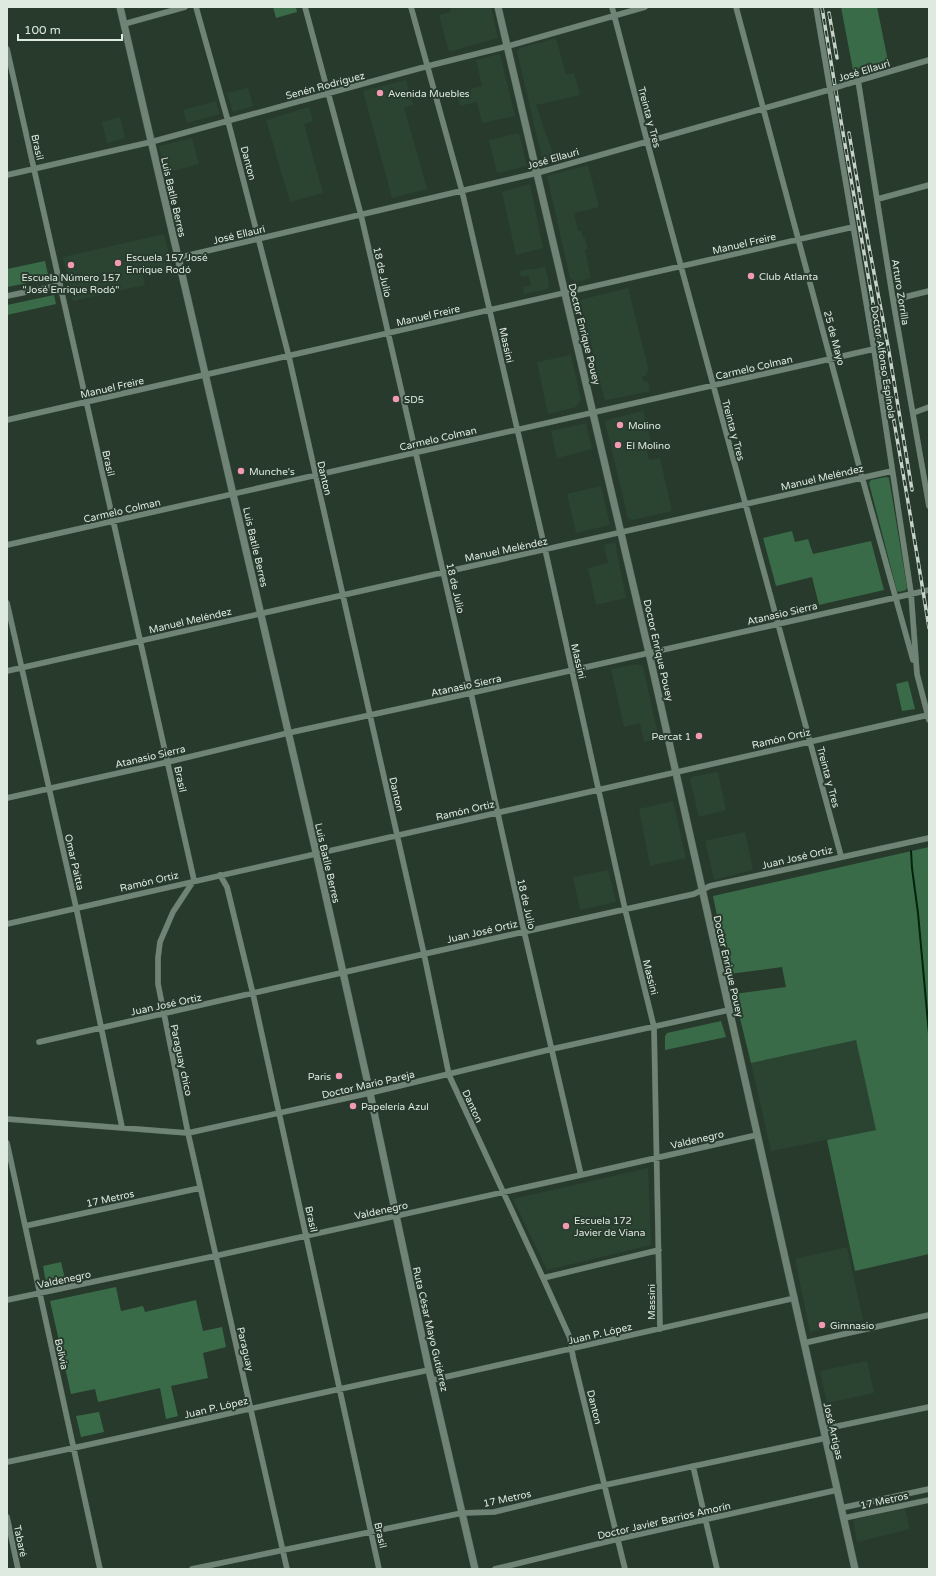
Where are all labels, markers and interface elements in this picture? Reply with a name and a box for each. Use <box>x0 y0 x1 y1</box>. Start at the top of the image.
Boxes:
scale bar <box>18 16 122 42</box>
text: 100 m <box>24 23 61 37</box>
street label: José Ellauri <box>837 57 891 84</box>
street label: Senén Rodríguez <box>285 70 366 102</box>
street label: Treinta y Tres <box>635 85 663 149</box>
marker: Avenida Muebles <box>375 88 385 98</box>
place label: Avenida Muebles <box>388 88 470 100</box>
street label: Brasil <box>28 133 46 161</box>
street label: Danton <box>238 145 258 182</box>
street label: José Ellauri <box>526 146 580 172</box>
street label: Luis Batlle Berres <box>158 156 188 239</box>
street label: José Ellauri <box>212 223 266 247</box>
street label: Manuel Freire <box>711 231 778 257</box>
street label: 18 de Julio <box>370 246 394 299</box>
place label: Escuela 157 José Enrique Rodó <box>126 252 208 276</box>
marker: Escuela 157 José Enrique Rodó <box>113 258 123 268</box>
street label: Arturo Zorrilla <box>889 258 911 326</box>
marker: Escuela Número 157 "José Enrique Rodó" <box>66 260 76 270</box>
marker: Club Atlanta <box>746 271 756 281</box>
place label: Club Atlanta <box>759 271 818 283</box>
place label: Escuela Número 157 "José Enrique Rodó" <box>22 272 120 296</box>
street label: Doctor Enrique Pouey <box>566 282 603 387</box>
street label: Manuel Freire <box>395 303 462 329</box>
street label: Doctor Alfonso Espínola <box>868 305 898 420</box>
street label: 25 de Mayo <box>821 310 847 367</box>
street label: Massini <box>496 326 516 364</box>
street label: Carmelo Colman <box>715 353 794 383</box>
street label: Manuel Freire <box>79 375 146 401</box>
marker: SD5 <box>391 394 401 404</box>
place label: SD5 <box>404 394 424 406</box>
street label: Treinta y Tres <box>719 398 747 462</box>
marker: Molino <box>615 420 625 430</box>
place label: Molino <box>628 420 661 432</box>
street label: Carmelo Colman <box>399 424 478 454</box>
marker: El Molino <box>613 440 623 450</box>
place label: El Molino <box>626 440 670 452</box>
street label: Brasil <box>99 449 117 477</box>
street label: Danton <box>314 460 334 497</box>
street label: Manuel Meléndez <box>780 463 865 493</box>
marker: Munche's <box>236 466 246 476</box>
place label: Munche's <box>249 466 295 478</box>
street label: Carmelo Colman <box>83 496 162 526</box>
street label: Luis Batlle Berres <box>240 506 270 589</box>
street label: Manuel Meléndez <box>464 535 549 565</box>
street label: 18 de Julio <box>443 562 467 615</box>
street label: Doctor Enrique Pouey <box>640 598 676 703</box>
street label: Atanasio Sierra <box>746 600 819 628</box>
street label: Manuel Meléndez <box>148 606 233 636</box>
street label: Massini <box>568 642 588 680</box>
street label: Atanasio Sierra <box>430 673 503 699</box>
street label: Ramón Ortiz <box>751 726 812 752</box>
place label: Percat 1 <box>652 731 691 743</box>
marker: Percat 1 <box>694 731 704 741</box>
street label: Atanasio Sierra <box>114 743 187 771</box>
street label: Treinta y Tres <box>814 745 842 809</box>
street label: Brasil <box>171 765 189 793</box>
street label: Danton <box>386 776 406 813</box>
street label: Ramón Ortiz <box>435 798 496 824</box>
street label: Luis Batlle Berres <box>312 822 342 905</box>
street label: Omar Paitta <box>62 833 86 891</box>
street label: Juan José Ortiz <box>761 844 834 872</box>
street label: Ramón Ortiz <box>119 869 180 895</box>
street label: 18 de Julio <box>514 878 538 931</box>
street label: Doctor Enrique Pouey <box>710 914 746 1019</box>
street label: Juan José Ortiz <box>446 918 519 946</box>
street label: Massini <box>640 958 660 996</box>
street label: Juan José Ortiz <box>130 992 203 1018</box>
street label: Paraguay chico <box>168 1023 194 1097</box>
street label: Doctor Mario Pareja <box>321 1068 416 1101</box>
place label: Paris <box>308 1071 331 1083</box>
marker: Paris <box>334 1071 344 1081</box>
street label: Danton <box>459 1088 485 1125</box>
marker: Papelería Azul <box>348 1101 358 1111</box>
place label: Papelería Azul <box>361 1101 429 1113</box>
street label: Valdenegro <box>669 1128 725 1152</box>
street label: 17 Metros <box>85 1188 135 1210</box>
street label: Valdenegro <box>353 1199 409 1222</box>
street label: Brasil <box>302 1205 320 1233</box>
place label: Escuela 172 Javier de Viana <box>574 1215 645 1239</box>
marker: Escuela 172 Javier de Viana <box>561 1221 571 1231</box>
street label: Ruta César Mayo Gutiérrez <box>410 1266 450 1393</box>
street label: Valdenegro <box>36 1268 92 1291</box>
street label: Massini <box>646 1284 658 1320</box>
marker: Gimnasio <box>817 1320 827 1330</box>
place label: Gimnasio <box>830 1320 874 1332</box>
street label: Juan P. López <box>567 1321 633 1347</box>
street label: Paraguay <box>234 1326 256 1373</box>
street label: Bolivia <box>52 1338 70 1371</box>
street label: Danton <box>584 1389 604 1426</box>
street label: Juan P. López <box>183 1395 249 1421</box>
street label: José Artigas <box>821 1402 845 1461</box>
street label: 17 Metros <box>482 1488 532 1510</box>
street label: 17 Metros <box>859 1490 909 1512</box>
street label: Doctor Javier Barrios Amorín <box>596 1500 732 1542</box>
street label: Brasil <box>371 1521 389 1549</box>
street label: Tabaré <box>11 1524 29 1559</box>

